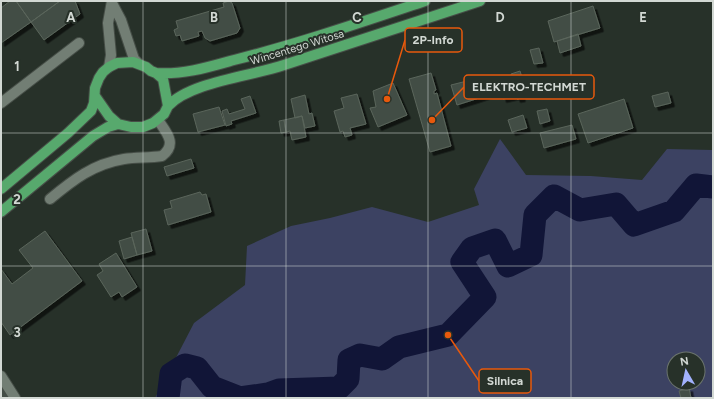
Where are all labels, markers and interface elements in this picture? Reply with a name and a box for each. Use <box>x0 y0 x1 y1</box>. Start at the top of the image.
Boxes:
text: A <box>66 10 76 25</box>
text: B <box>210 10 218 25</box>
text: C <box>352 10 362 25</box>
text: D <box>495 10 505 25</box>
text: E <box>639 10 647 25</box>
street label: Wincentego Witosa <box>249 27 346 68</box>
callout: 2P-Info <box>405 28 462 52</box>
text: 2P-Info <box>413 33 453 47</box>
text: 1 <box>14 59 20 74</box>
callout: ELEKTRO-TECHMET <box>464 75 594 99</box>
text: ELEKTRO-TECHMET <box>472 80 586 94</box>
text: 2 <box>13 192 21 207</box>
text: 3 <box>13 325 21 340</box>
north arrow <box>666 351 706 391</box>
text: N <box>679 355 690 369</box>
callout: Silnica <box>479 369 531 393</box>
text: Silnica <box>487 374 523 388</box>

